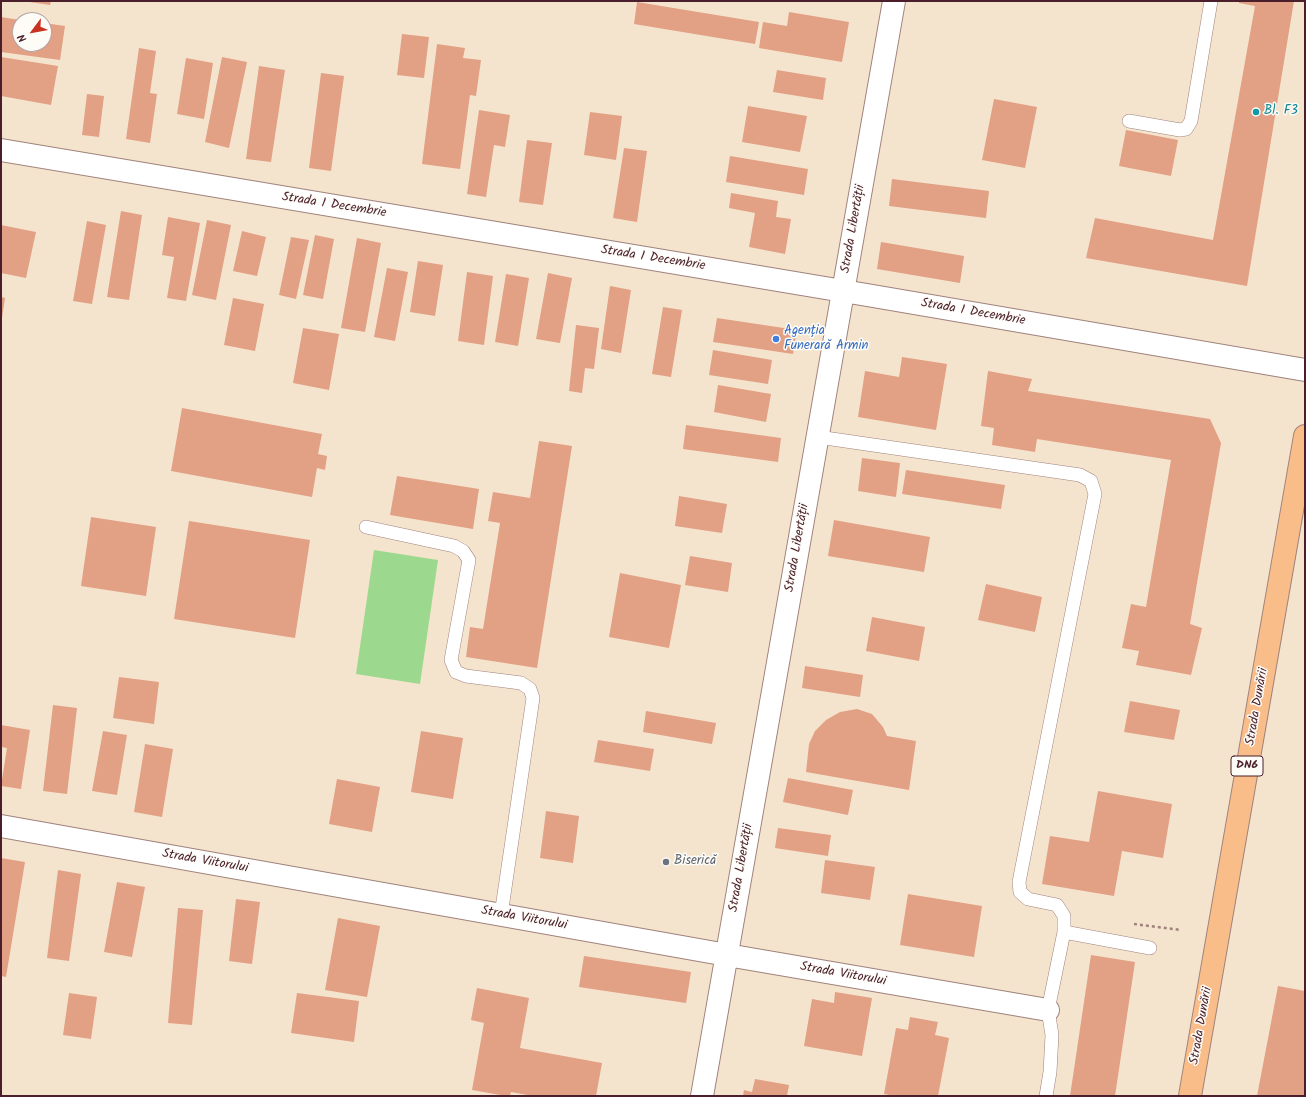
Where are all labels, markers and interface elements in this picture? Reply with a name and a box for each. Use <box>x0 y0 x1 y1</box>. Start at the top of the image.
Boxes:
north arrow <box>12 12 52 52</box>
text: N <box>13 30 32 46</box>
place label: Bl. F3 <box>1264 104 1298 120</box>
marker: Bl. F3 <box>1251 107 1261 117</box>
street label: Strada Libertății <box>839 184 869 274</box>
street label: Strada 1 Decembrie <box>281 190 387 222</box>
street label: Strada 1 Decembrie <box>600 243 706 275</box>
street label: Strada 1 Decembrie <box>920 296 1026 330</box>
place label: Agenția Funerară Armin <box>784 324 868 355</box>
marker: Agenția Funerară Armin <box>771 334 781 344</box>
street label: Strada Libertății <box>783 503 813 593</box>
street label: Strada Dunării <box>1244 667 1272 747</box>
road number: DN6 <box>1231 756 1263 776</box>
street label: Strada Libertății <box>727 823 757 913</box>
street label: Strada Viitorului <box>161 847 249 877</box>
place label: Biserică <box>674 854 716 870</box>
marker: Biserică <box>661 857 671 867</box>
street label: Strada Viitorului <box>480 904 568 934</box>
street label: Strada Viitorului <box>799 960 887 990</box>
street label: Strada Dunării <box>1188 986 1216 1066</box>

